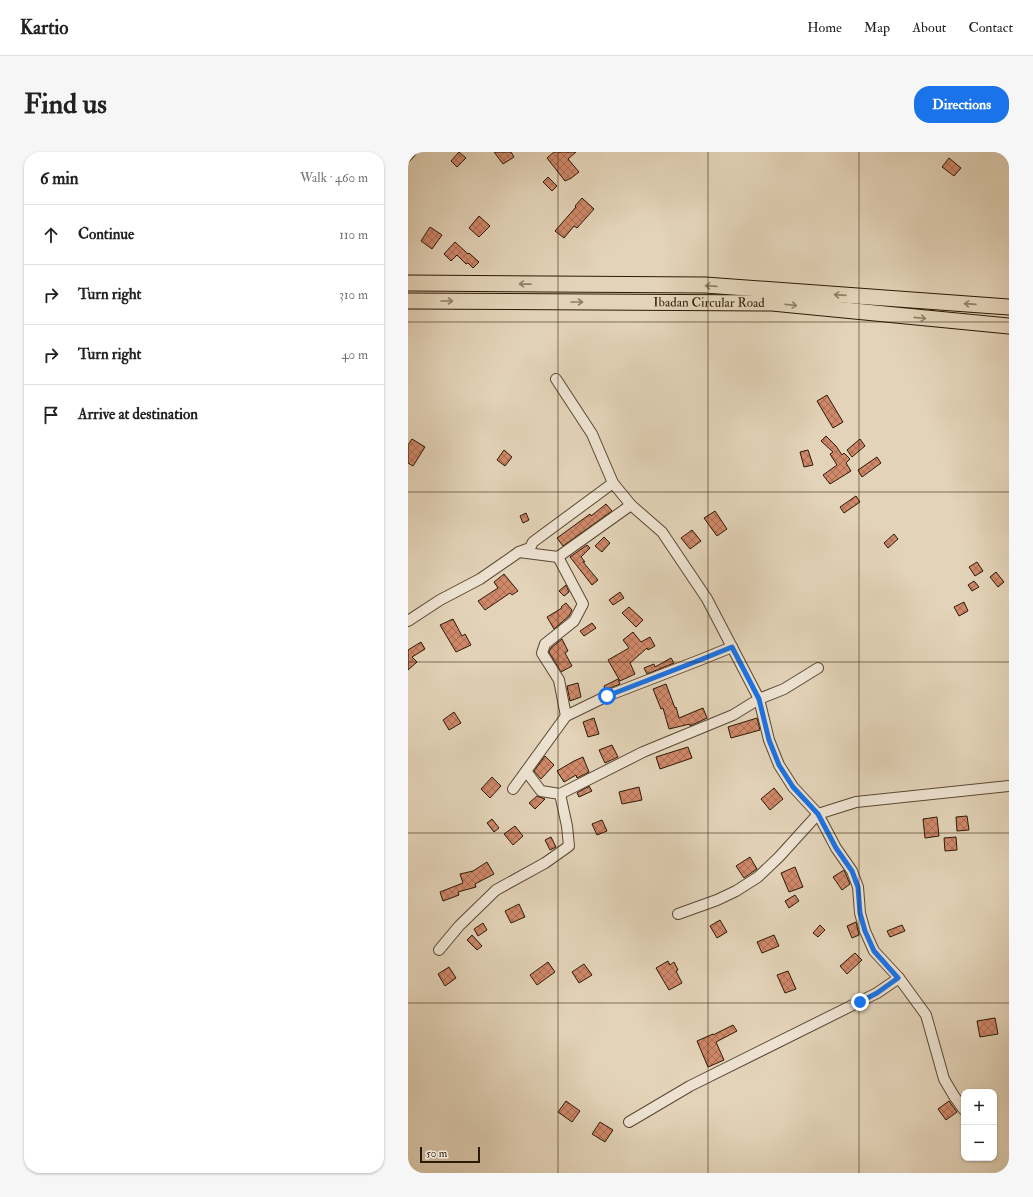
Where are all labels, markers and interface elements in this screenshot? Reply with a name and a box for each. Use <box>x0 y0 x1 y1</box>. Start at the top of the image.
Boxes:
text: Kartio <box>20 16 68 40</box>
text: Home <box>807 19 842 36</box>
text: Map <box>864 19 890 36</box>
text: About <box>912 19 946 36</box>
text: Contact <box>968 19 1013 36</box>
button: Directions <box>914 86 1009 123</box>
text: Find us <box>24 87 107 122</box>
text: 6 min <box>40 168 79 189</box>
text: Walk · 460 m <box>300 170 368 186</box>
icon: ahead <box>40 224 62 246</box>
text: Continue <box>78 225 134 244</box>
text: 110 m <box>339 227 368 243</box>
one-way arrow <box>519 280 532 288</box>
one-way arrow <box>705 282 718 289</box>
icon: right <box>40 284 62 306</box>
text: Turn right <box>78 285 141 304</box>
text: 310 m <box>339 287 368 303</box>
one-way arrow <box>834 291 847 298</box>
street label: Ibadan Circular Road <box>653 294 765 311</box>
one-way arrow <box>440 297 453 305</box>
one-way arrow <box>570 298 583 306</box>
one-way arrow <box>784 301 797 309</box>
one-way arrow <box>964 301 977 308</box>
one-way arrow <box>913 314 926 321</box>
icon: right <box>40 344 62 366</box>
text: Turn right <box>78 345 141 364</box>
text: 40 m <box>342 347 368 363</box>
icon: arrive <box>40 404 62 426</box>
text: Arrive at destination <box>78 405 198 424</box>
route start <box>598 687 616 705</box>
route end <box>851 993 869 1011</box>
map controls <box>961 1089 997 1161</box>
button: + <box>961 1089 997 1125</box>
button: − <box>961 1125 997 1161</box>
scale bar <box>420 1145 480 1164</box>
text: 50 m <box>426 1147 447 1160</box>

